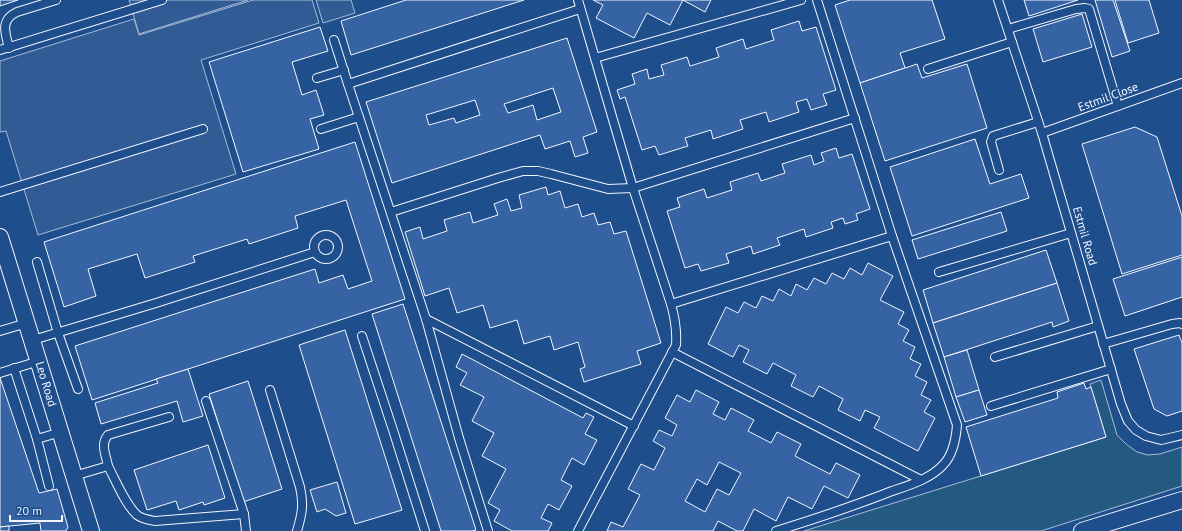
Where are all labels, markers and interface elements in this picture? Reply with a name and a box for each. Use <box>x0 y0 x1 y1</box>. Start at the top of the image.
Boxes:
street label: Estmil Close <box>1076 79 1140 114</box>
street label: Estmil Road <box>1070 205 1101 267</box>
street label: Leo Road <box>33 359 60 408</box>
scale bar <box>10 497 62 523</box>
text: 20 m <box>16 503 42 518</box>

